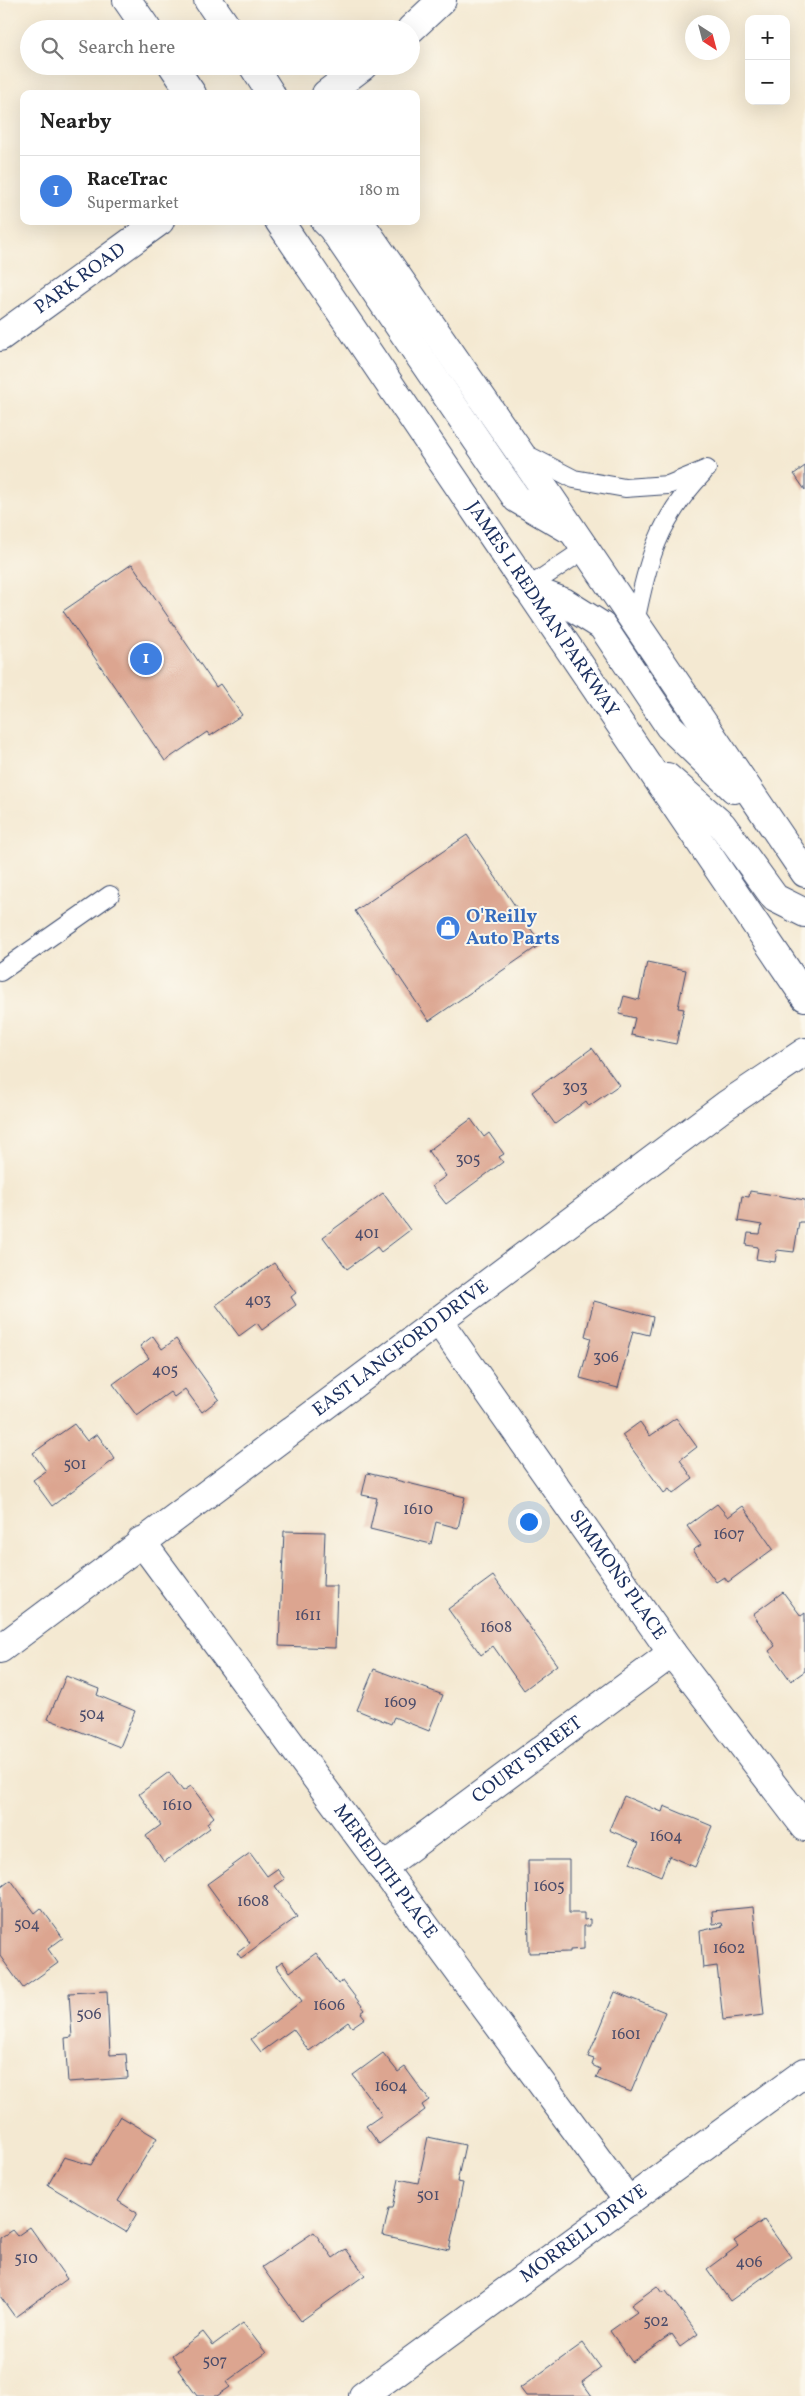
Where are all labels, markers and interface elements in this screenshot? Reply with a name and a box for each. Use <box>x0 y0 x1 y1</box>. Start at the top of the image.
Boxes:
north arrow <box>685 15 730 60</box>
map controls <box>745 15 790 105</box>
button: + <box>745 15 790 60</box>
search box <box>20 20 420 75</box>
icon: search <box>38 34 66 62</box>
text: Search here <box>78 35 175 61</box>
button: − <box>745 60 790 105</box>
text: Nearby <box>40 108 111 137</box>
text: RaceTrac <box>87 167 168 193</box>
text: 1 <box>53 180 59 202</box>
text: 180 m <box>359 180 400 202</box>
text: Supermarket <box>87 193 179 215</box>
street label: PARK ROAD <box>29 237 131 321</box>
street label: JAMES L REDMAN PARKWAY <box>460 496 625 722</box>
pin: 1 <box>130 640 162 678</box>
place label: O'Reilly Auto Parts <box>466 904 560 952</box>
shop icon: O'Reilly Auto Parts <box>435 915 461 941</box>
house number: 303 <box>562 1077 588 1099</box>
house number: 305 <box>455 1149 481 1171</box>
house number: 401 <box>354 1223 380 1245</box>
street label: EAST LANGFORD DRIVE <box>307 1274 494 1423</box>
house number: 403 <box>245 1290 271 1312</box>
house number: 306 <box>593 1347 619 1369</box>
house number: 405 <box>152 1360 178 1382</box>
house number: 501 <box>63 1454 87 1476</box>
house number: 1610 <box>403 1499 433 1521</box>
street label: SIMMONS PLACE <box>563 1505 672 1646</box>
your location <box>516 1509 542 1535</box>
house number: 1607 <box>713 1524 745 1546</box>
house number: 1611 <box>295 1605 321 1627</box>
house number: 1608 <box>480 1617 512 1639</box>
house number: 1609 <box>384 1692 416 1714</box>
house number: 504 <box>79 1704 105 1726</box>
street label: COURT STREET <box>467 1711 588 1810</box>
house number: 1610 <box>162 1795 192 1817</box>
street label: MEREDITH PLACE <box>327 1799 443 1944</box>
house number: 1604 <box>649 1826 683 1848</box>
house number: 1605 <box>533 1876 565 1898</box>
house number: 1608 <box>237 1891 269 1913</box>
house number: 504 <box>14 1914 40 1936</box>
house number: 1602 <box>713 1938 745 1960</box>
house number: 1606 <box>313 1995 345 2017</box>
house number: 506 <box>76 2004 102 2026</box>
house number: 1601 <box>611 2024 641 2046</box>
house number: 1604 <box>374 2076 408 2098</box>
street label: MORRELL DRIVE <box>515 2179 653 2289</box>
house number: 501 <box>416 2185 440 2207</box>
house number: 510 <box>14 2248 38 2270</box>
house number: 406 <box>735 2252 763 2274</box>
house number: 502 <box>643 2311 669 2333</box>
house number: 507 <box>203 2351 228 2373</box>

